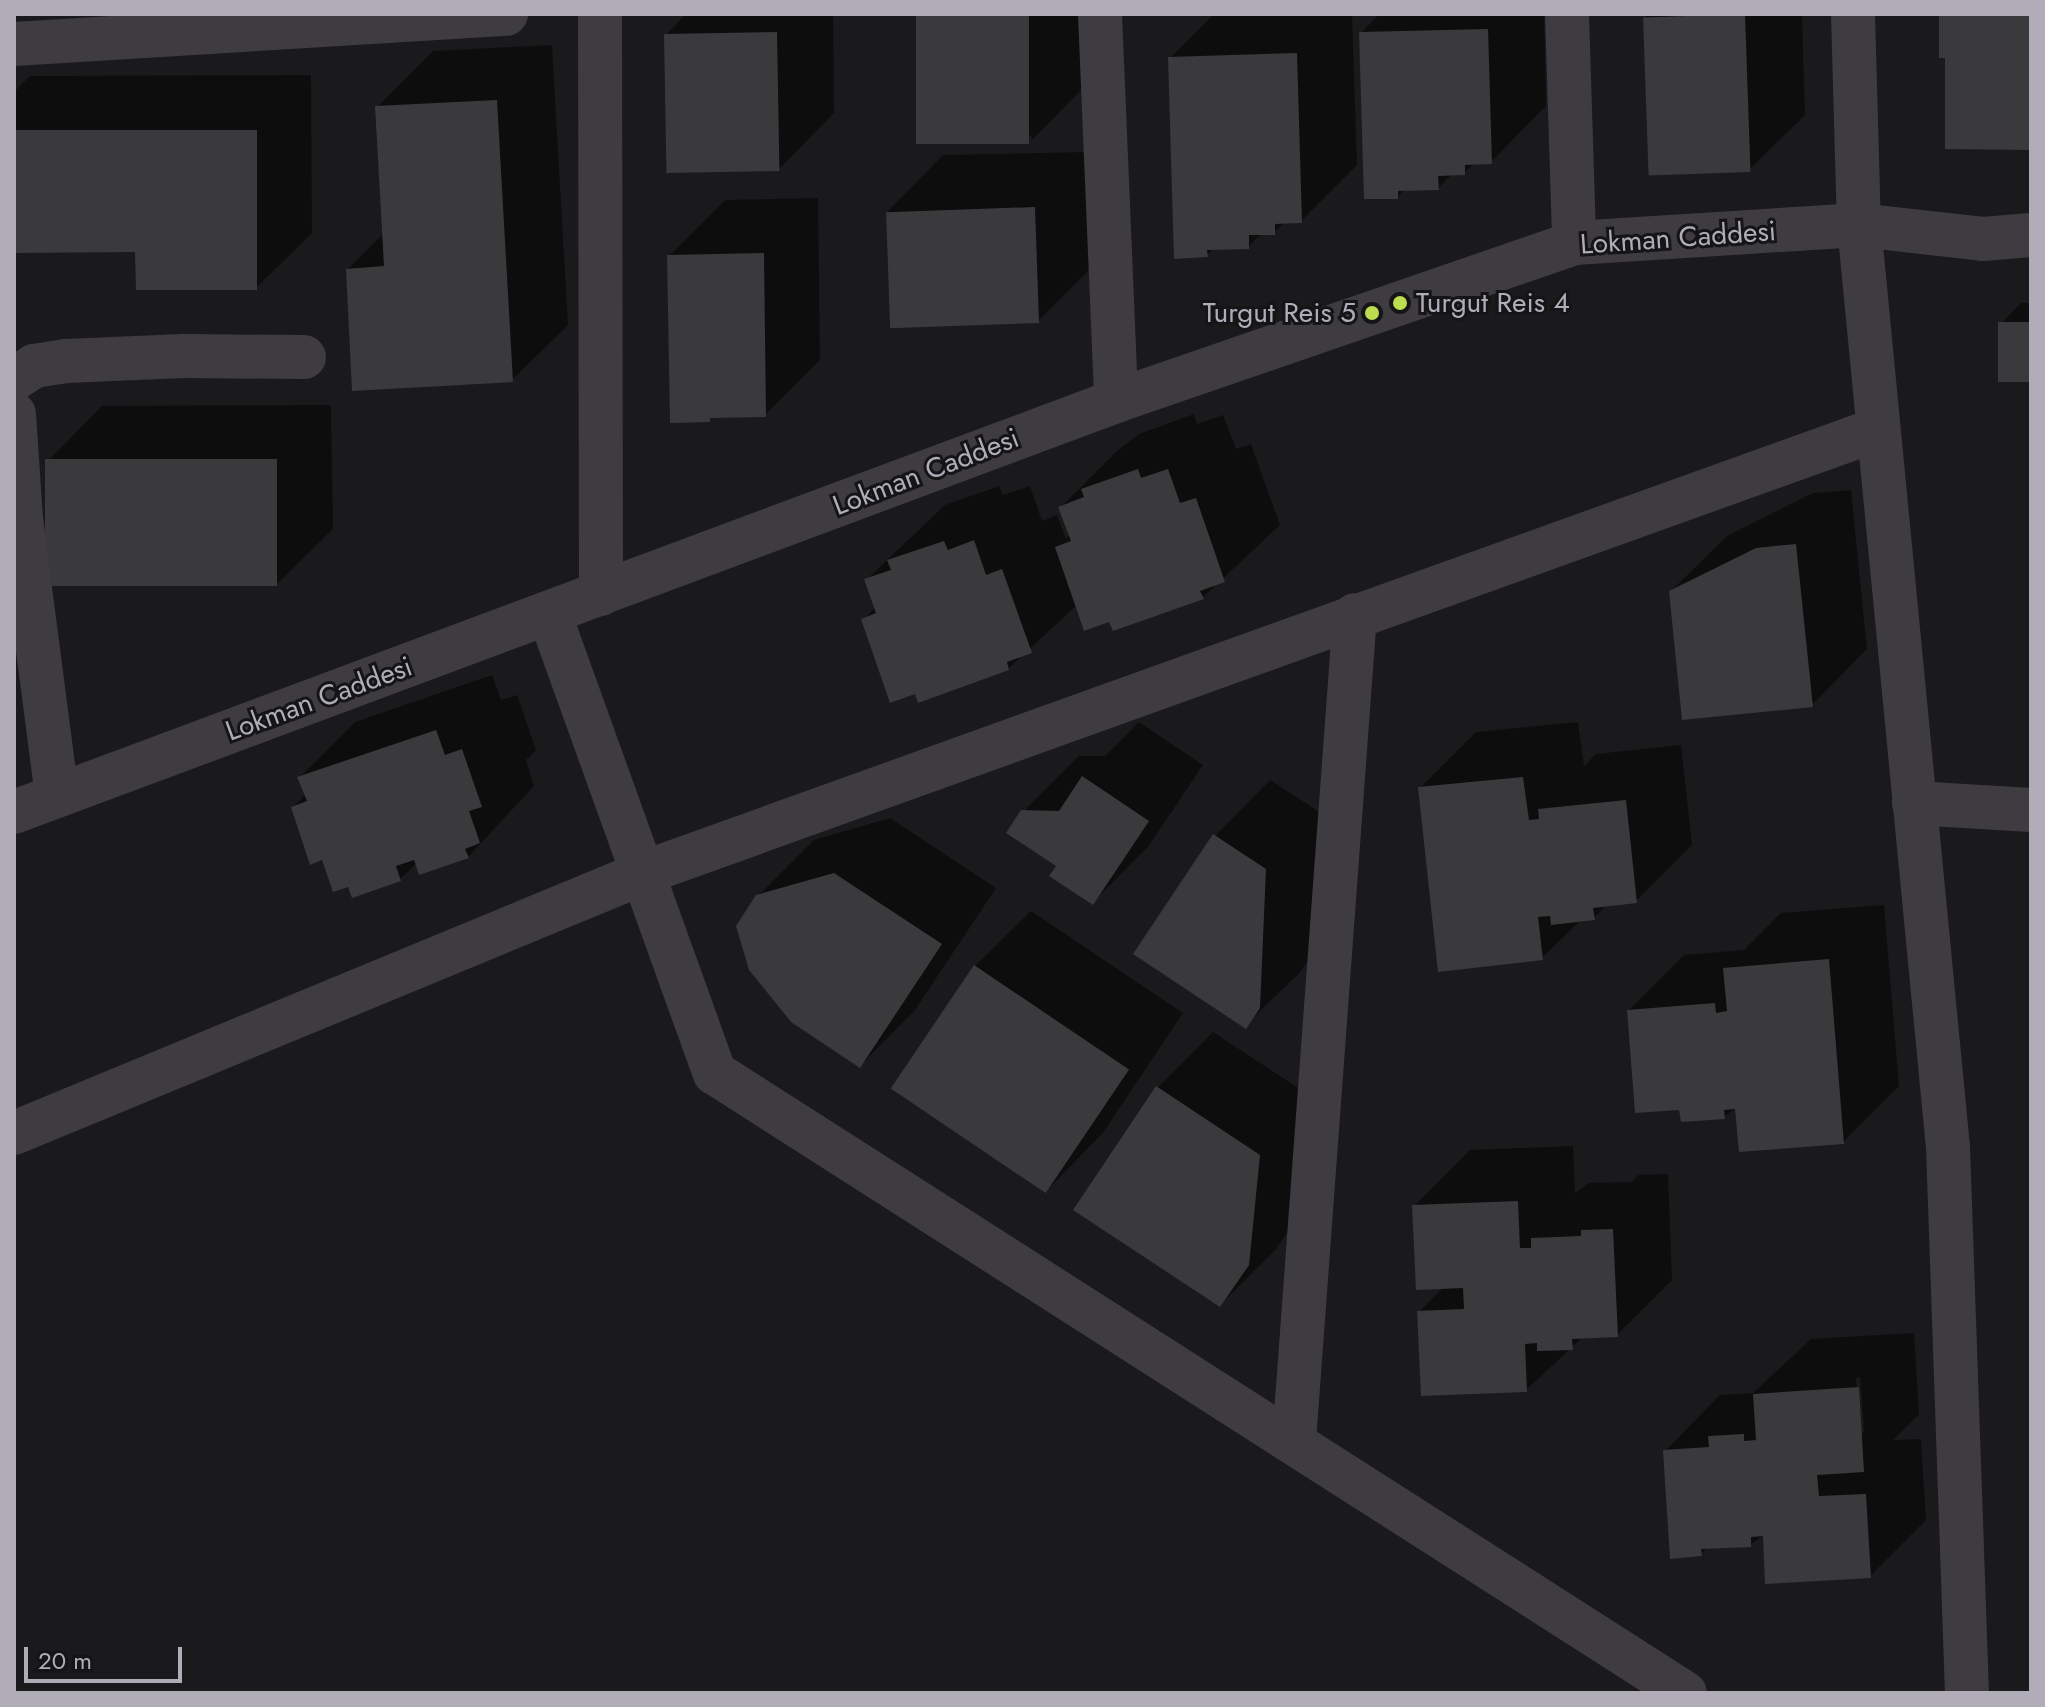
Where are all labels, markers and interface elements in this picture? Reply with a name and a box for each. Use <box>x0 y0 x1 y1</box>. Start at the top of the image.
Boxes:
street label: Lokman Caddesi <box>1579 214 1777 262</box>
place label: Turgut Reis 4 <box>1416 286 1570 320</box>
marker: Turgut Reis 4 <box>1391 294 1409 312</box>
place label: Turgut Reis 5 <box>1203 296 1356 330</box>
marker: Turgut Reis 5 <box>1363 304 1381 322</box>
street label: Lokman Caddesi <box>828 421 1024 523</box>
street label: Lokman Caddesi <box>221 650 417 748</box>
scale bar <box>28 1631 186 1681</box>
text: 20 m <box>38 1643 92 1678</box>

